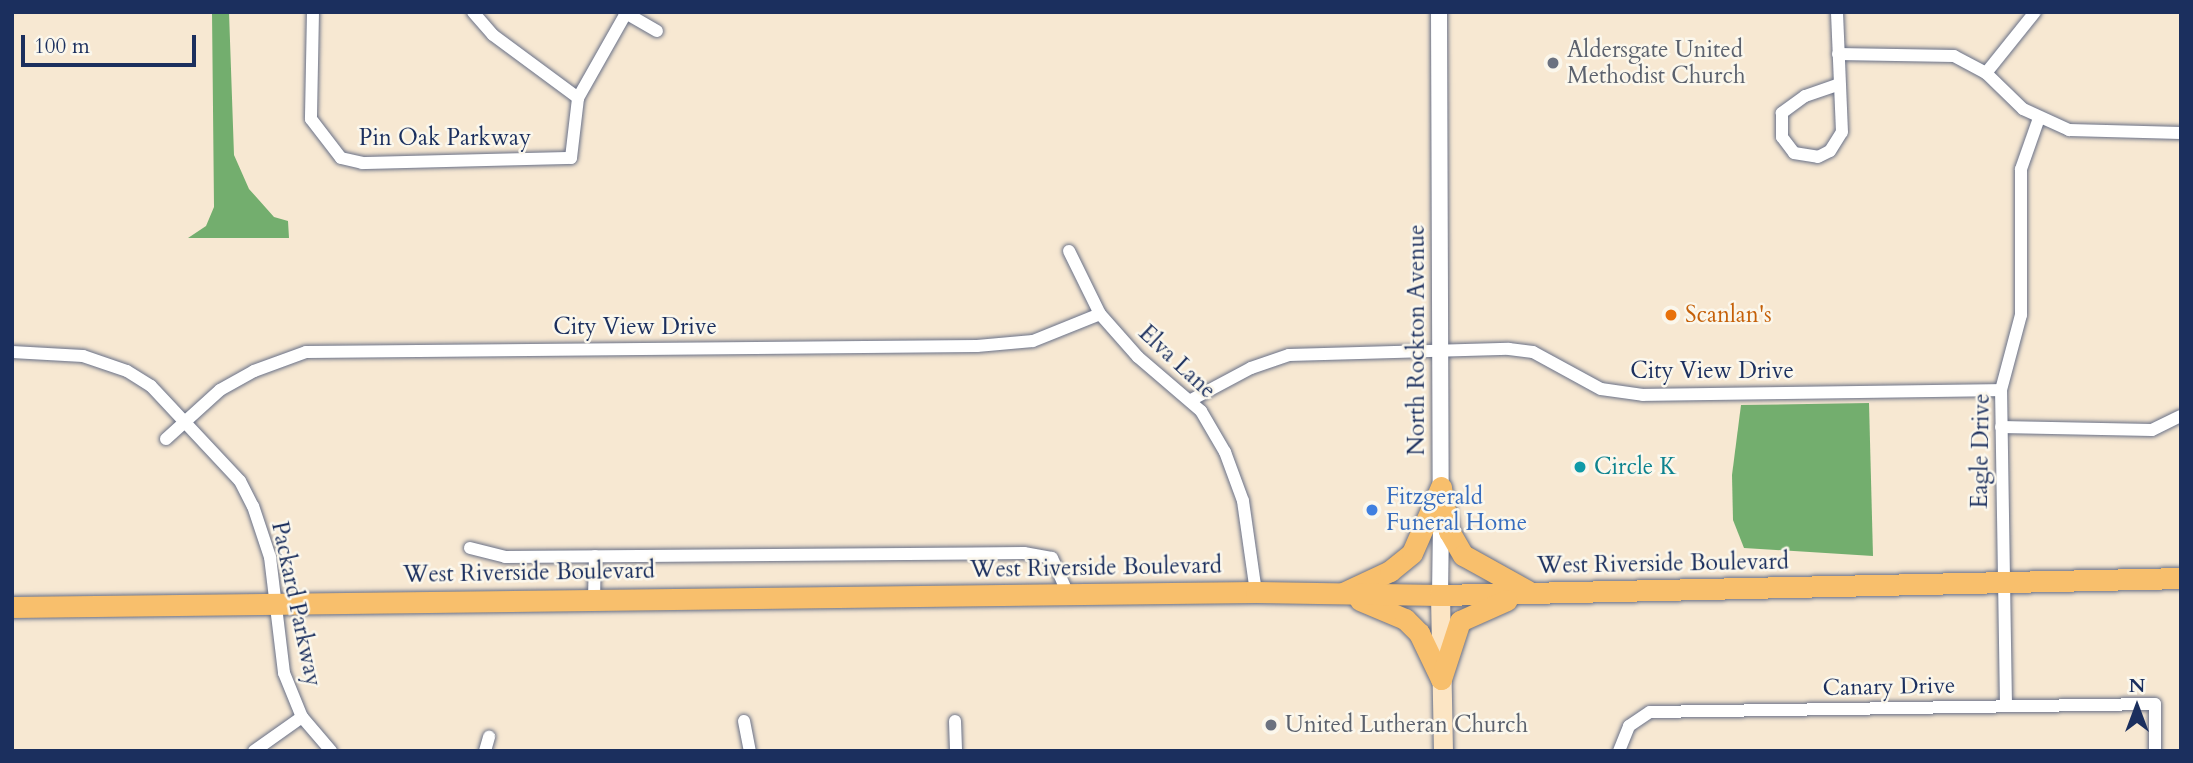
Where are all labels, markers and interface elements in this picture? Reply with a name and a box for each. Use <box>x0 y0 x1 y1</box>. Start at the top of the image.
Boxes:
scale bar <box>24 21 200 65</box>
text: 100 m <box>34 32 90 61</box>
place label: Aldersgate United Methodist Church <box>1567 36 1746 90</box>
marker: Aldersgate United Methodist Church <box>1545 55 1561 71</box>
street label: Pin Oak Parkway <box>359 124 531 152</box>
street label: North Rockton Avenue <box>1403 224 1431 456</box>
place label: Scanlan's <box>1685 301 1772 329</box>
marker: Scanlan's <box>1663 307 1679 323</box>
street label: City View Drive <box>553 313 717 341</box>
street label: Elva Lane <box>1133 319 1221 405</box>
street label: City View Drive <box>1630 357 1794 385</box>
street label: Eagle Drive <box>1966 393 1996 509</box>
place label: Circle K <box>1594 453 1677 481</box>
marker: Circle K <box>1572 459 1588 475</box>
place label: Fitzgerald Funeral Home <box>1386 483 1527 537</box>
marker: Fitzgerald Funeral Home <box>1364 502 1380 518</box>
street label: Packard Parkway <box>265 519 327 689</box>
street label: West Riverside Boulevard <box>1537 548 1789 580</box>
street label: West Riverside Boulevard <box>970 552 1222 584</box>
street label: West Riverside Boulevard <box>403 557 655 589</box>
street label: Canary Drive <box>1822 672 1956 702</box>
north arrow <box>2102 672 2172 742</box>
text: N <box>2129 673 2145 699</box>
place label: United Lutheran Church <box>1285 711 1528 739</box>
marker: United Lutheran Church <box>1263 717 1279 733</box>

